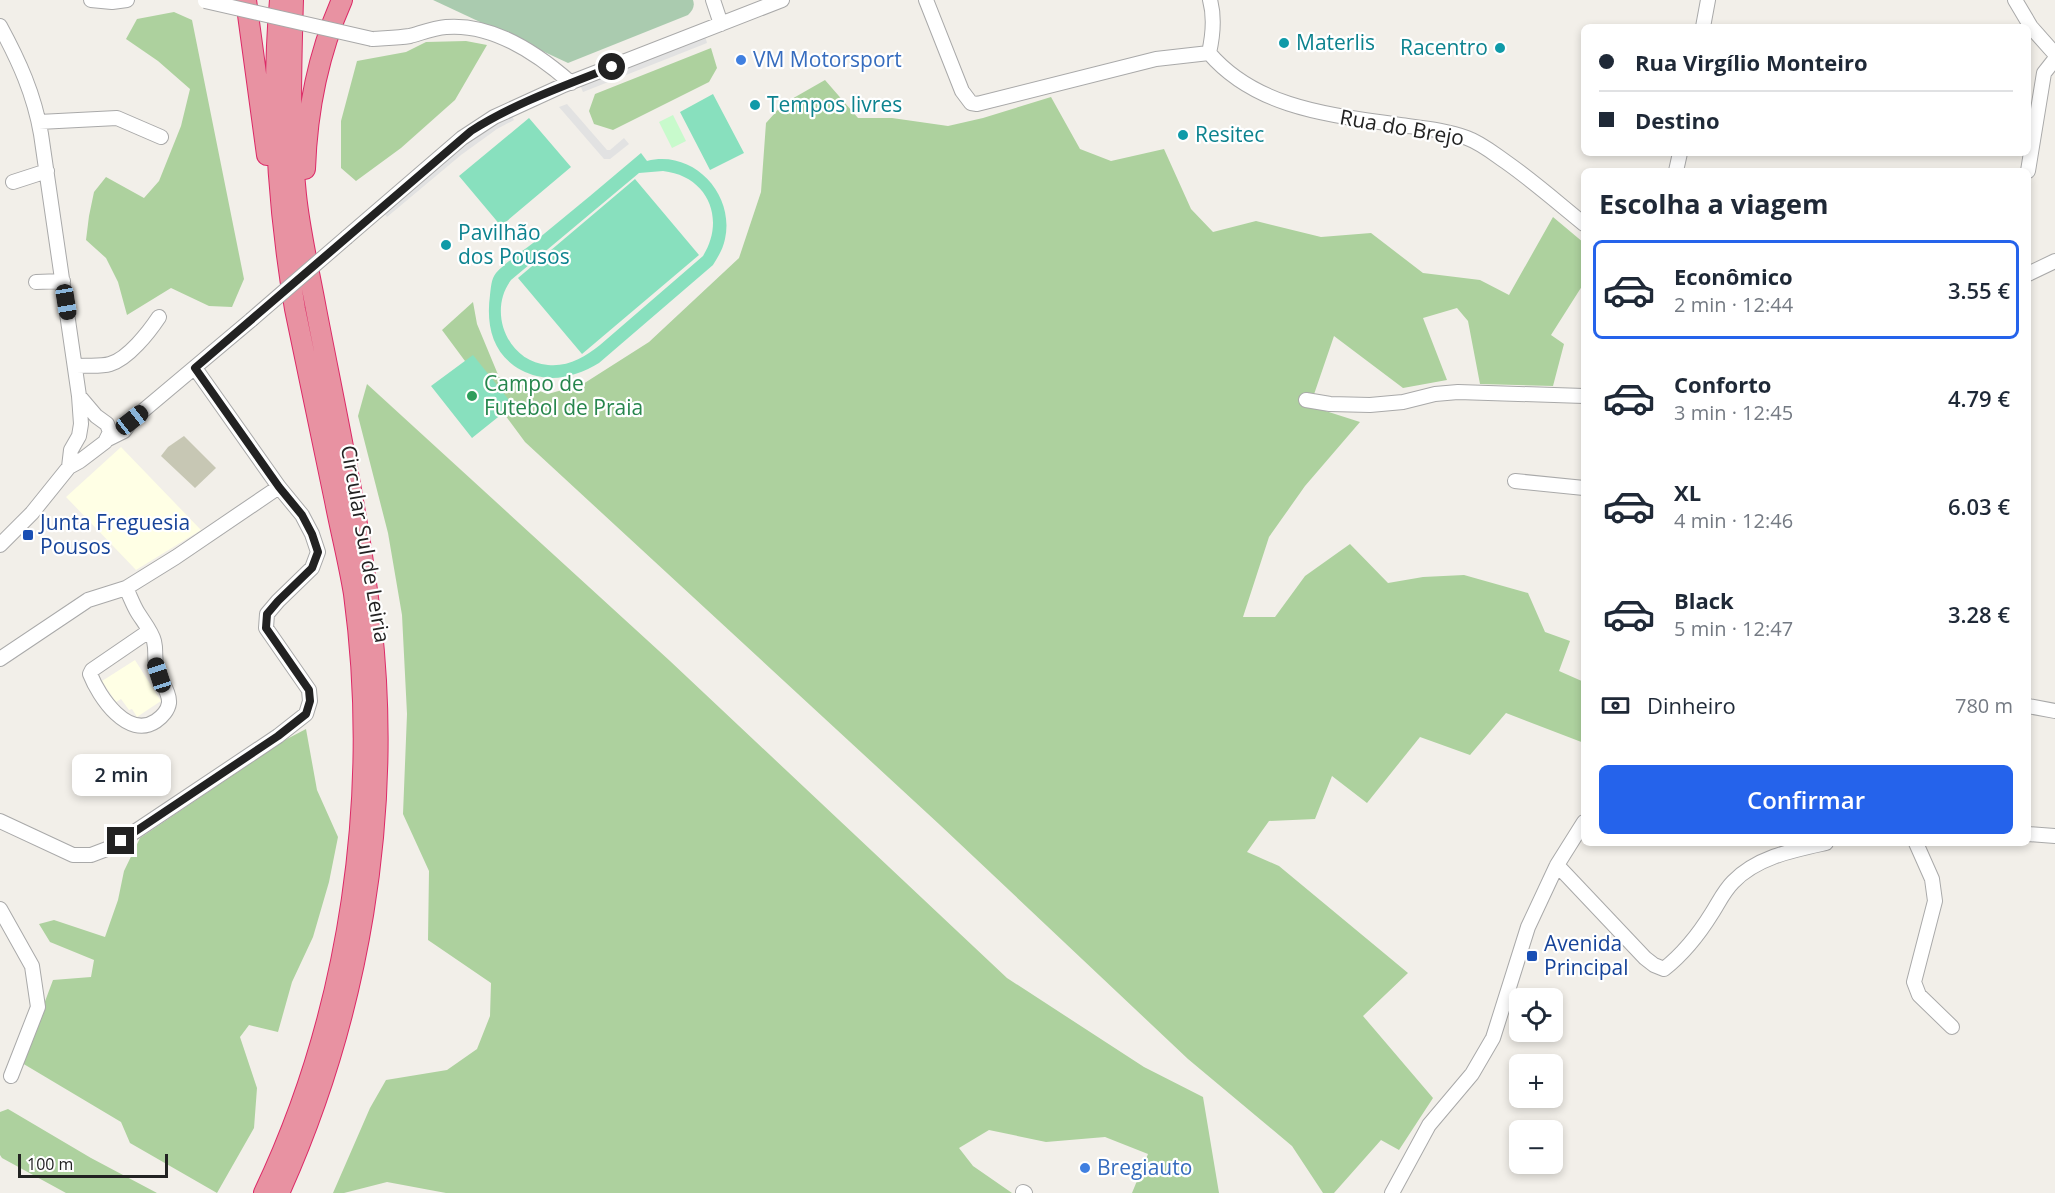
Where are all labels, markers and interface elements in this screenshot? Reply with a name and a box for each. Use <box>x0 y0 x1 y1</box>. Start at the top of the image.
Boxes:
place label: Materlis <box>1296 28 1375 56</box>
place label: Racentro <box>1400 33 1488 61</box>
marker: Materlis <box>1277 36 1291 50</box>
marker: Racentro <box>1493 41 1507 55</box>
place label: VM Motorsport <box>753 45 902 73</box>
text: Rua Virgílio Monteiro <box>1635 47 1868 77</box>
route start <box>598 53 625 80</box>
marker: VM Motorsport <box>734 53 748 67</box>
place label: Tempos livres <box>767 90 902 118</box>
marker: Tempos livres <box>748 98 762 112</box>
street label: Rua do Brejo <box>1338 102 1467 152</box>
text: Destino <box>1635 105 1720 135</box>
place label: Resitec <box>1195 120 1264 148</box>
marker: Resitec <box>1176 128 1190 142</box>
text: Escolha a viagem <box>1599 185 1828 222</box>
place label: Pavilhão dos Pousos <box>458 218 570 270</box>
marker: Pavilhão dos Pousos <box>439 238 453 252</box>
text: Econômico <box>1674 261 1793 291</box>
icon: car <box>1602 263 1656 317</box>
text: 3.55 € <box>1948 275 2010 305</box>
car <box>54 283 78 321</box>
text: 2 min · 12:44 <box>1674 291 1793 318</box>
place label: Campo de Futebol de Praia <box>484 369 643 421</box>
text: Conforto <box>1674 369 1771 399</box>
icon: car <box>1602 371 1656 425</box>
text: 4.79 € <box>1948 383 2010 413</box>
marker: Campo de Futebol de Praia <box>465 389 479 403</box>
text: 3 min · 12:45 <box>1674 399 1793 426</box>
car <box>112 402 152 438</box>
street label: Circular Sul de Leiria <box>335 443 397 645</box>
text: XL <box>1674 477 1701 507</box>
icon: car <box>1602 479 1656 533</box>
text: 6.03 € <box>1948 491 2010 521</box>
text: 4 min · 12:46 <box>1674 507 1793 534</box>
place label: Junta Freguesia Pousos <box>38 508 190 560</box>
marker: Junta Freguesia Pousos <box>21 528 35 542</box>
text: Black <box>1674 585 1734 615</box>
icon: car <box>1602 587 1656 641</box>
text: 3.28 € <box>1948 599 2010 629</box>
text: 5 min · 12:47 <box>1674 615 1793 642</box>
car <box>145 655 173 695</box>
icon: cash <box>1599 689 1632 722</box>
text: Dinheiro <box>1647 690 1736 720</box>
text: 780 m <box>1955 692 2013 719</box>
callout: 2 min <box>72 754 170 796</box>
text: 2 min <box>95 761 149 788</box>
button: Confirmar <box>1599 765 2013 834</box>
route end <box>107 827 134 854</box>
place label: Avenida Principal <box>1544 929 1629 981</box>
marker: Avenida Principal <box>1525 949 1539 963</box>
map controls <box>1509 988 1563 1174</box>
button: locate <box>1509 988 1563 1042</box>
button: + <box>1509 1054 1563 1108</box>
button: − <box>1509 1120 1563 1174</box>
scale bar <box>18 1151 168 1178</box>
text: 100 m <box>27 1153 73 1175</box>
place label: Bregiauto <box>1097 1153 1192 1181</box>
marker: Bregiauto <box>1078 1161 1092 1175</box>

